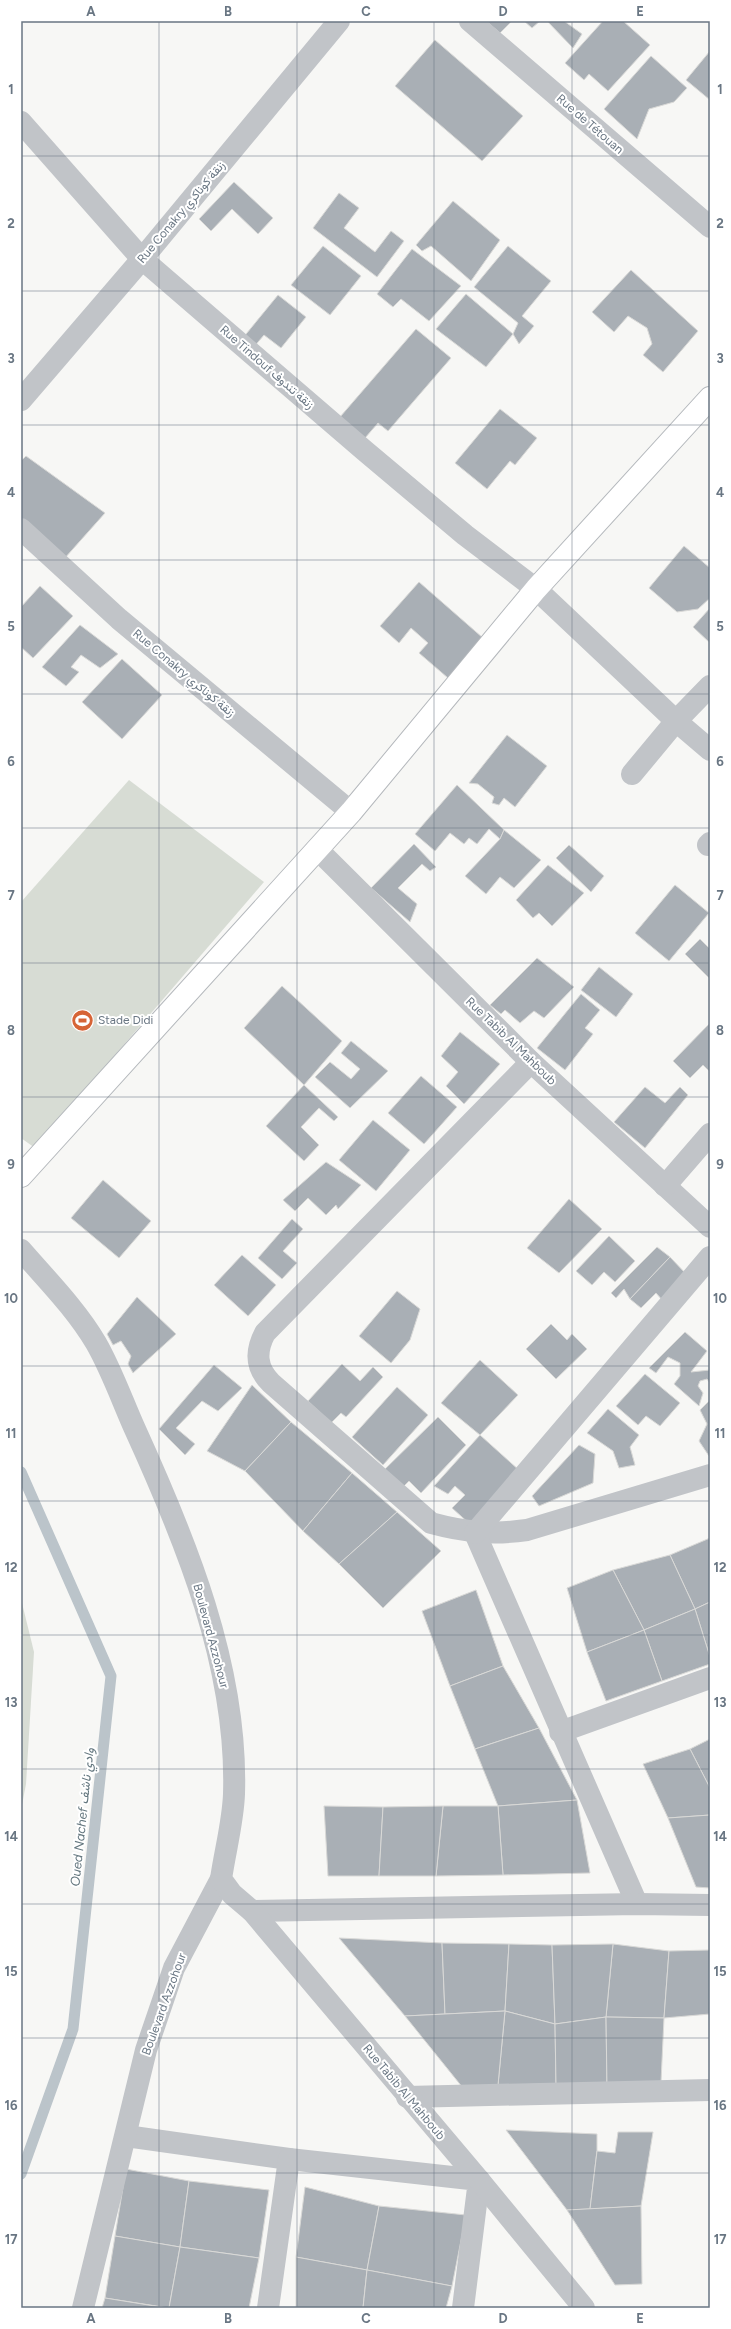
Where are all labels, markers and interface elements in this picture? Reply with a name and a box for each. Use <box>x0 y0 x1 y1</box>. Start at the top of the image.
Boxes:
text: A <box>86 4 96 19</box>
text: B <box>224 4 232 19</box>
text: C <box>361 4 371 19</box>
text: D <box>498 4 508 19</box>
text: E <box>636 4 644 19</box>
text: 1 <box>8 82 14 97</box>
text: 1 <box>717 82 723 97</box>
street label: Rue de Tétouan <box>554 91 626 157</box>
street label: Rue Conakry زنقة كوناكري <box>134 158 230 268</box>
text: 2 <box>7 216 15 231</box>
text: 2 <box>716 216 724 231</box>
street label: Rue Tindouf زنقة تندوف <box>216 322 317 412</box>
text: 3 <box>7 351 15 366</box>
text: 3 <box>716 351 724 366</box>
text: 4 <box>7 485 15 500</box>
text: 4 <box>716 485 724 500</box>
text: 5 <box>7 619 15 634</box>
text: 5 <box>716 619 724 634</box>
street label: Rue Conakry زنقة كوناكري <box>128 626 238 722</box>
text: 6 <box>7 754 15 769</box>
text: 6 <box>716 754 724 769</box>
text: 7 <box>7 888 15 903</box>
text: 7 <box>716 888 724 903</box>
street label: Rue Tabib Al Mahboub <box>463 994 559 1088</box>
sports icon: Stade Didi <box>70 1007 96 1033</box>
place label: Stade Didi <box>98 1013 153 1027</box>
text: 8 <box>7 1023 15 1038</box>
text: 8 <box>716 1023 724 1038</box>
text: 9 <box>7 1157 15 1172</box>
text: 9 <box>716 1157 724 1172</box>
text: 10 <box>4 1291 18 1306</box>
text: 10 <box>713 1291 727 1306</box>
text: 11 <box>6 1426 16 1441</box>
text: 11 <box>715 1426 725 1441</box>
text: 12 <box>4 1560 18 1575</box>
text: 12 <box>713 1560 727 1575</box>
street label: Boulevard Azzohour <box>190 1582 232 1690</box>
text: 13 <box>5 1695 17 1710</box>
text: 13 <box>714 1695 726 1710</box>
water label: Oued Nachef وادي ناشف <box>67 1747 100 1887</box>
text: 14 <box>4 1829 18 1844</box>
text: 14 <box>713 1829 727 1844</box>
street label: Boulevard Azzohour <box>139 1951 189 2057</box>
text: 15 <box>4 1964 18 1979</box>
text: 15 <box>713 1964 727 1979</box>
street label: Rue Tabib Al Mahboub <box>360 2042 448 2142</box>
text: 16 <box>4 2098 18 2113</box>
text: 16 <box>713 2098 727 2113</box>
text: 17 <box>5 2232 17 2247</box>
text: 17 <box>714 2232 726 2247</box>
text: A <box>86 2311 96 2326</box>
text: B <box>224 2311 232 2326</box>
text: C <box>361 2311 371 2326</box>
text: D <box>498 2311 508 2326</box>
text: E <box>636 2311 644 2326</box>

